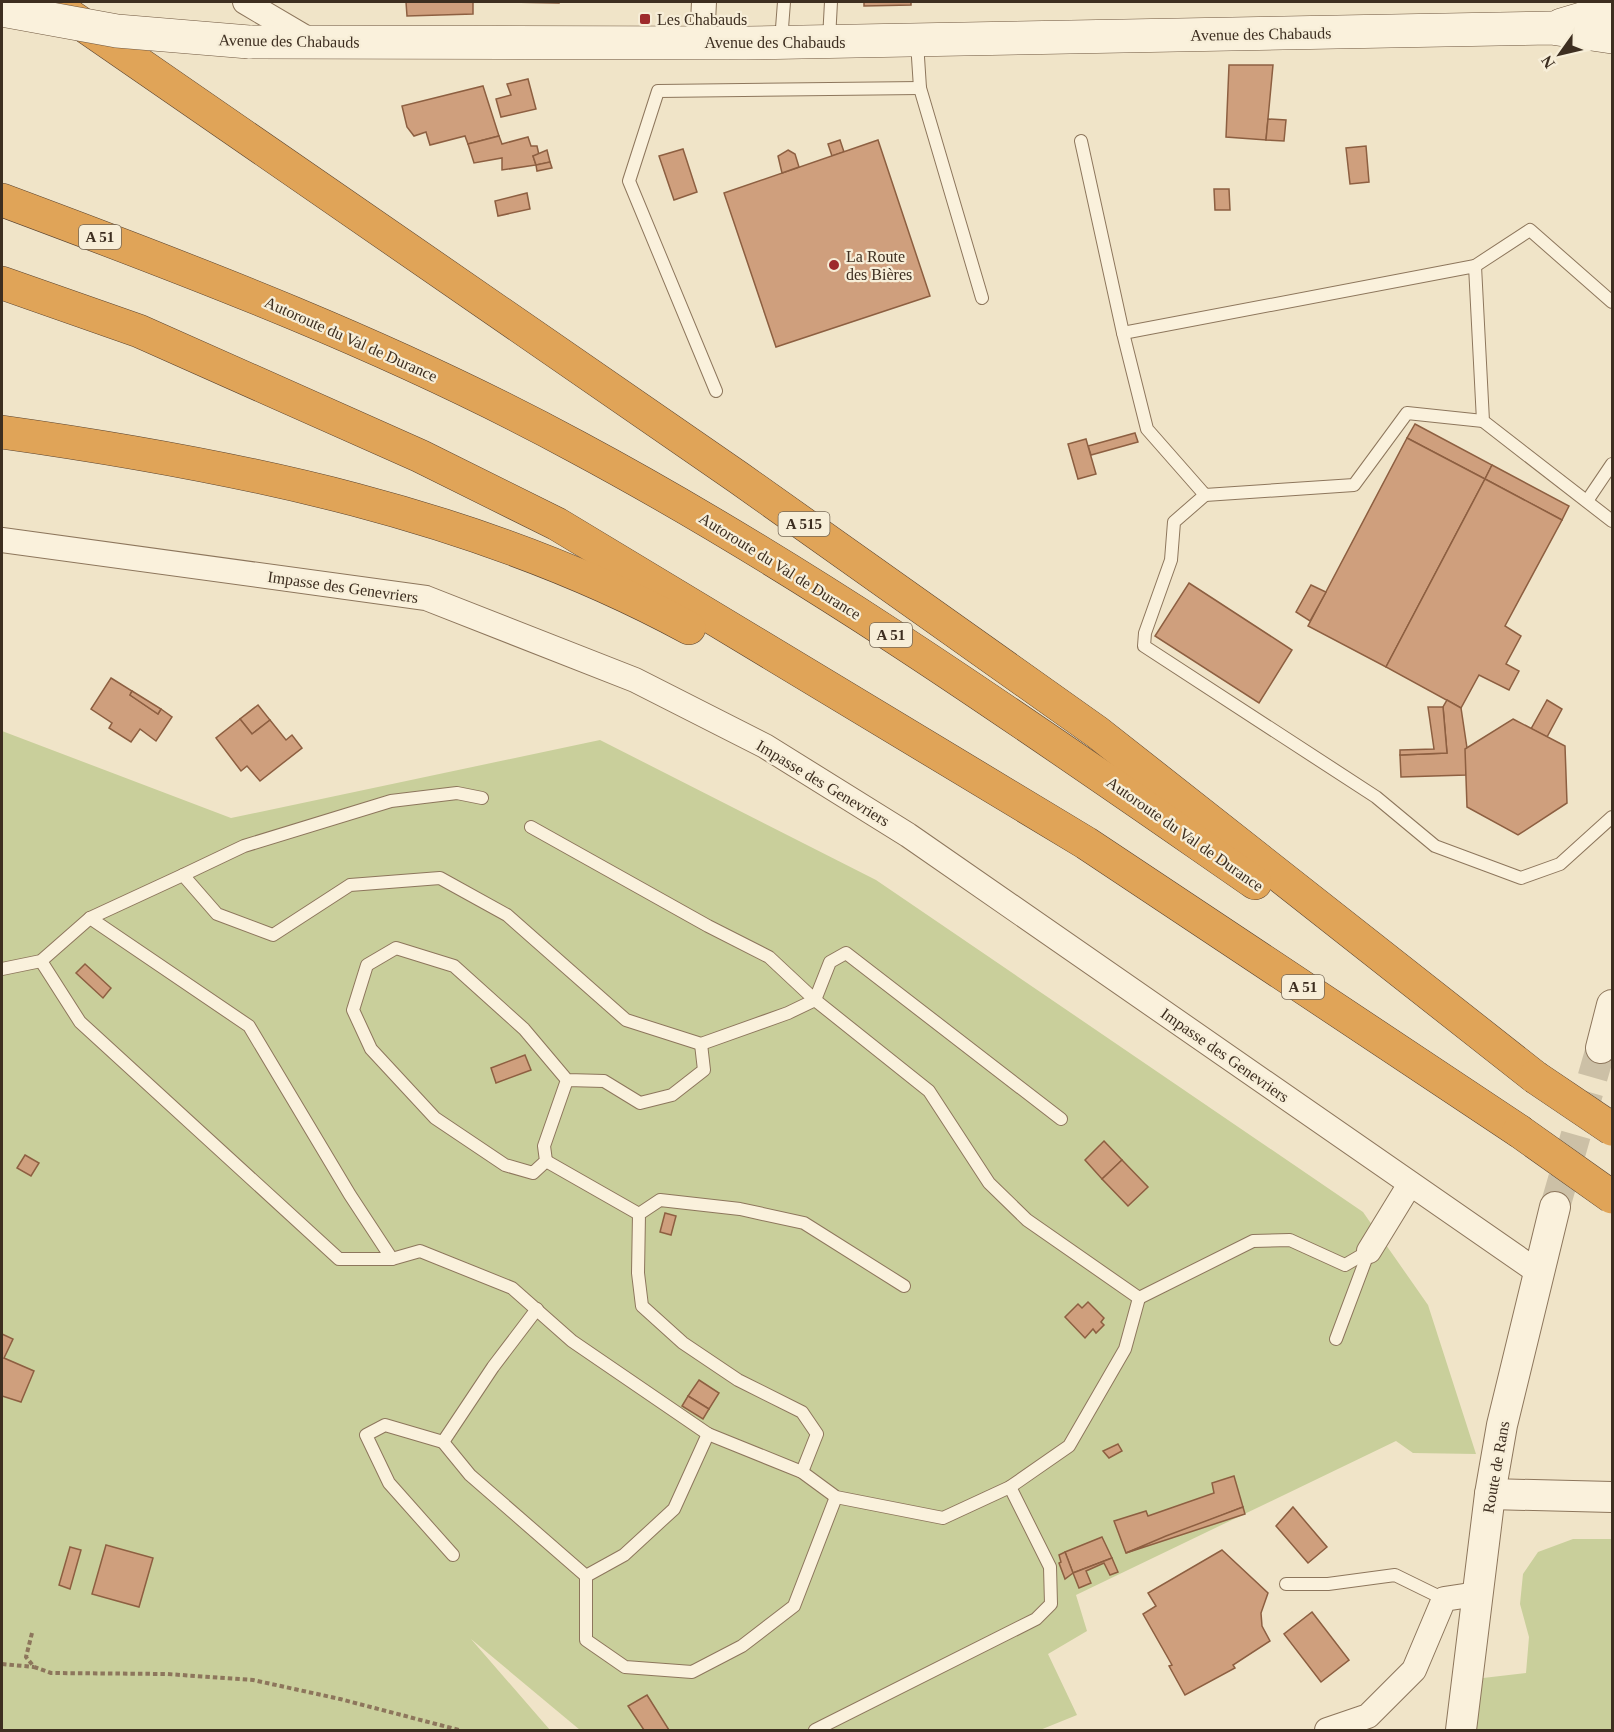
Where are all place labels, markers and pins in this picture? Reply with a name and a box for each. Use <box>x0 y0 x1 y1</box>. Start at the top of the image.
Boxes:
place label: Les Chabauds <box>657 11 747 28</box>
marker: Les Chabauds <box>638 12 652 26</box>
place label: La Route des Bières <box>846 248 912 283</box>
marker: La Route des Bières <box>827 258 841 272</box>

